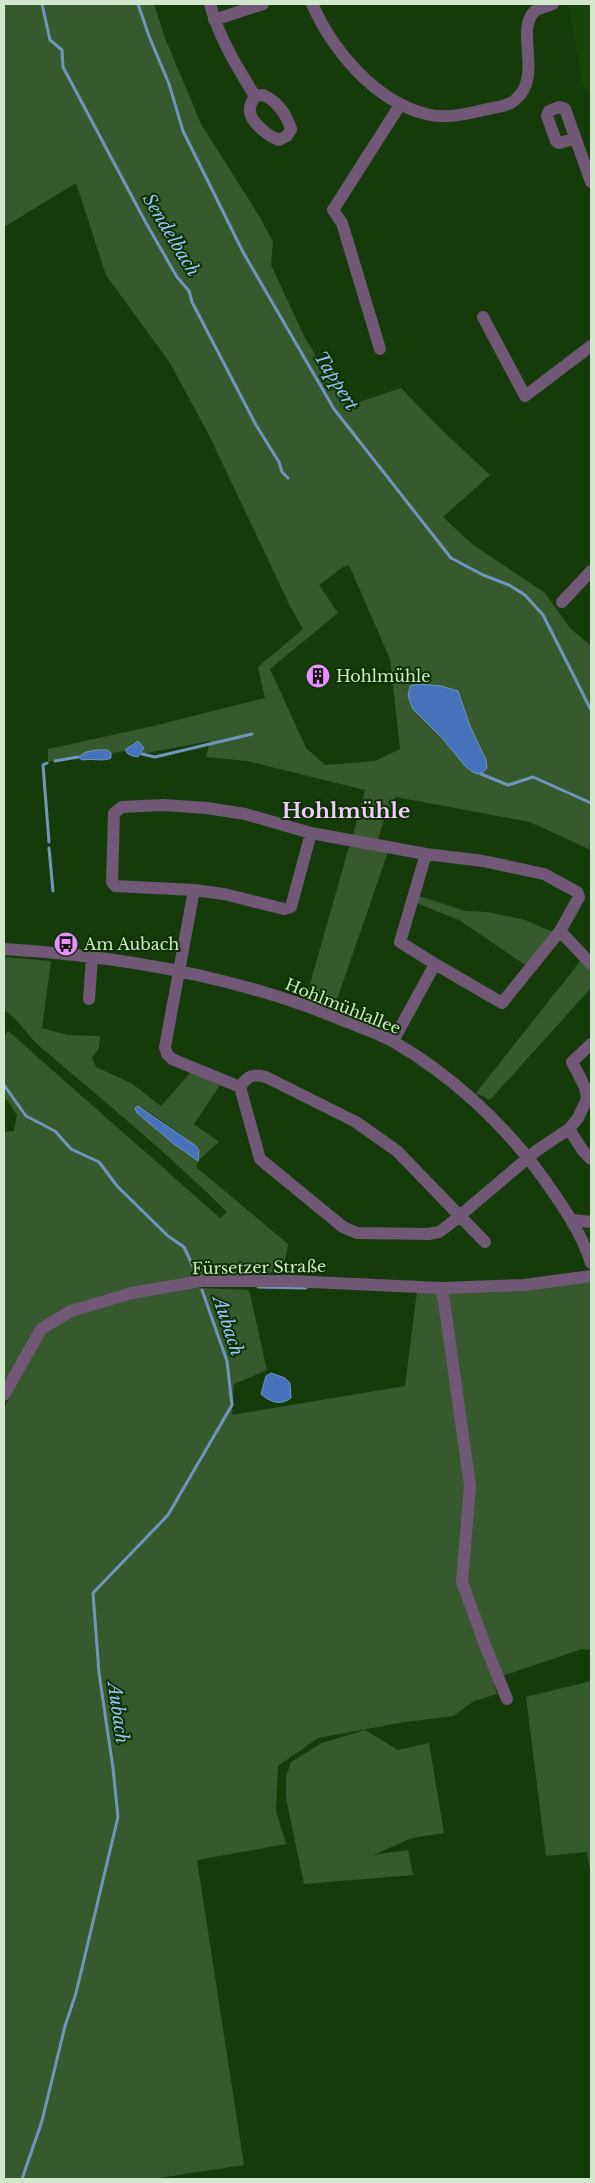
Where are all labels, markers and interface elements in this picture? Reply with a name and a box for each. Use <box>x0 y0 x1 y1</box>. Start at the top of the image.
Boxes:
water label: Sendelbach <box>138 190 204 280</box>
water label: Tappert <box>309 347 363 415</box>
building icon: Hohlmühle <box>305 663 331 689</box>
place label: Hohlmühle <box>336 666 430 686</box>
district label: Hohlmühle <box>282 798 410 824</box>
bus stop icon: Am Aubach <box>53 931 79 957</box>
place label: Am Aubach <box>83 934 179 954</box>
street label: Hohlmühlallee <box>282 974 404 1038</box>
street label: Fürsetzer Straße <box>192 1256 326 1278</box>
water label: Aubach <box>207 1291 248 1359</box>
water label: Aubach <box>103 1679 133 1745</box>

